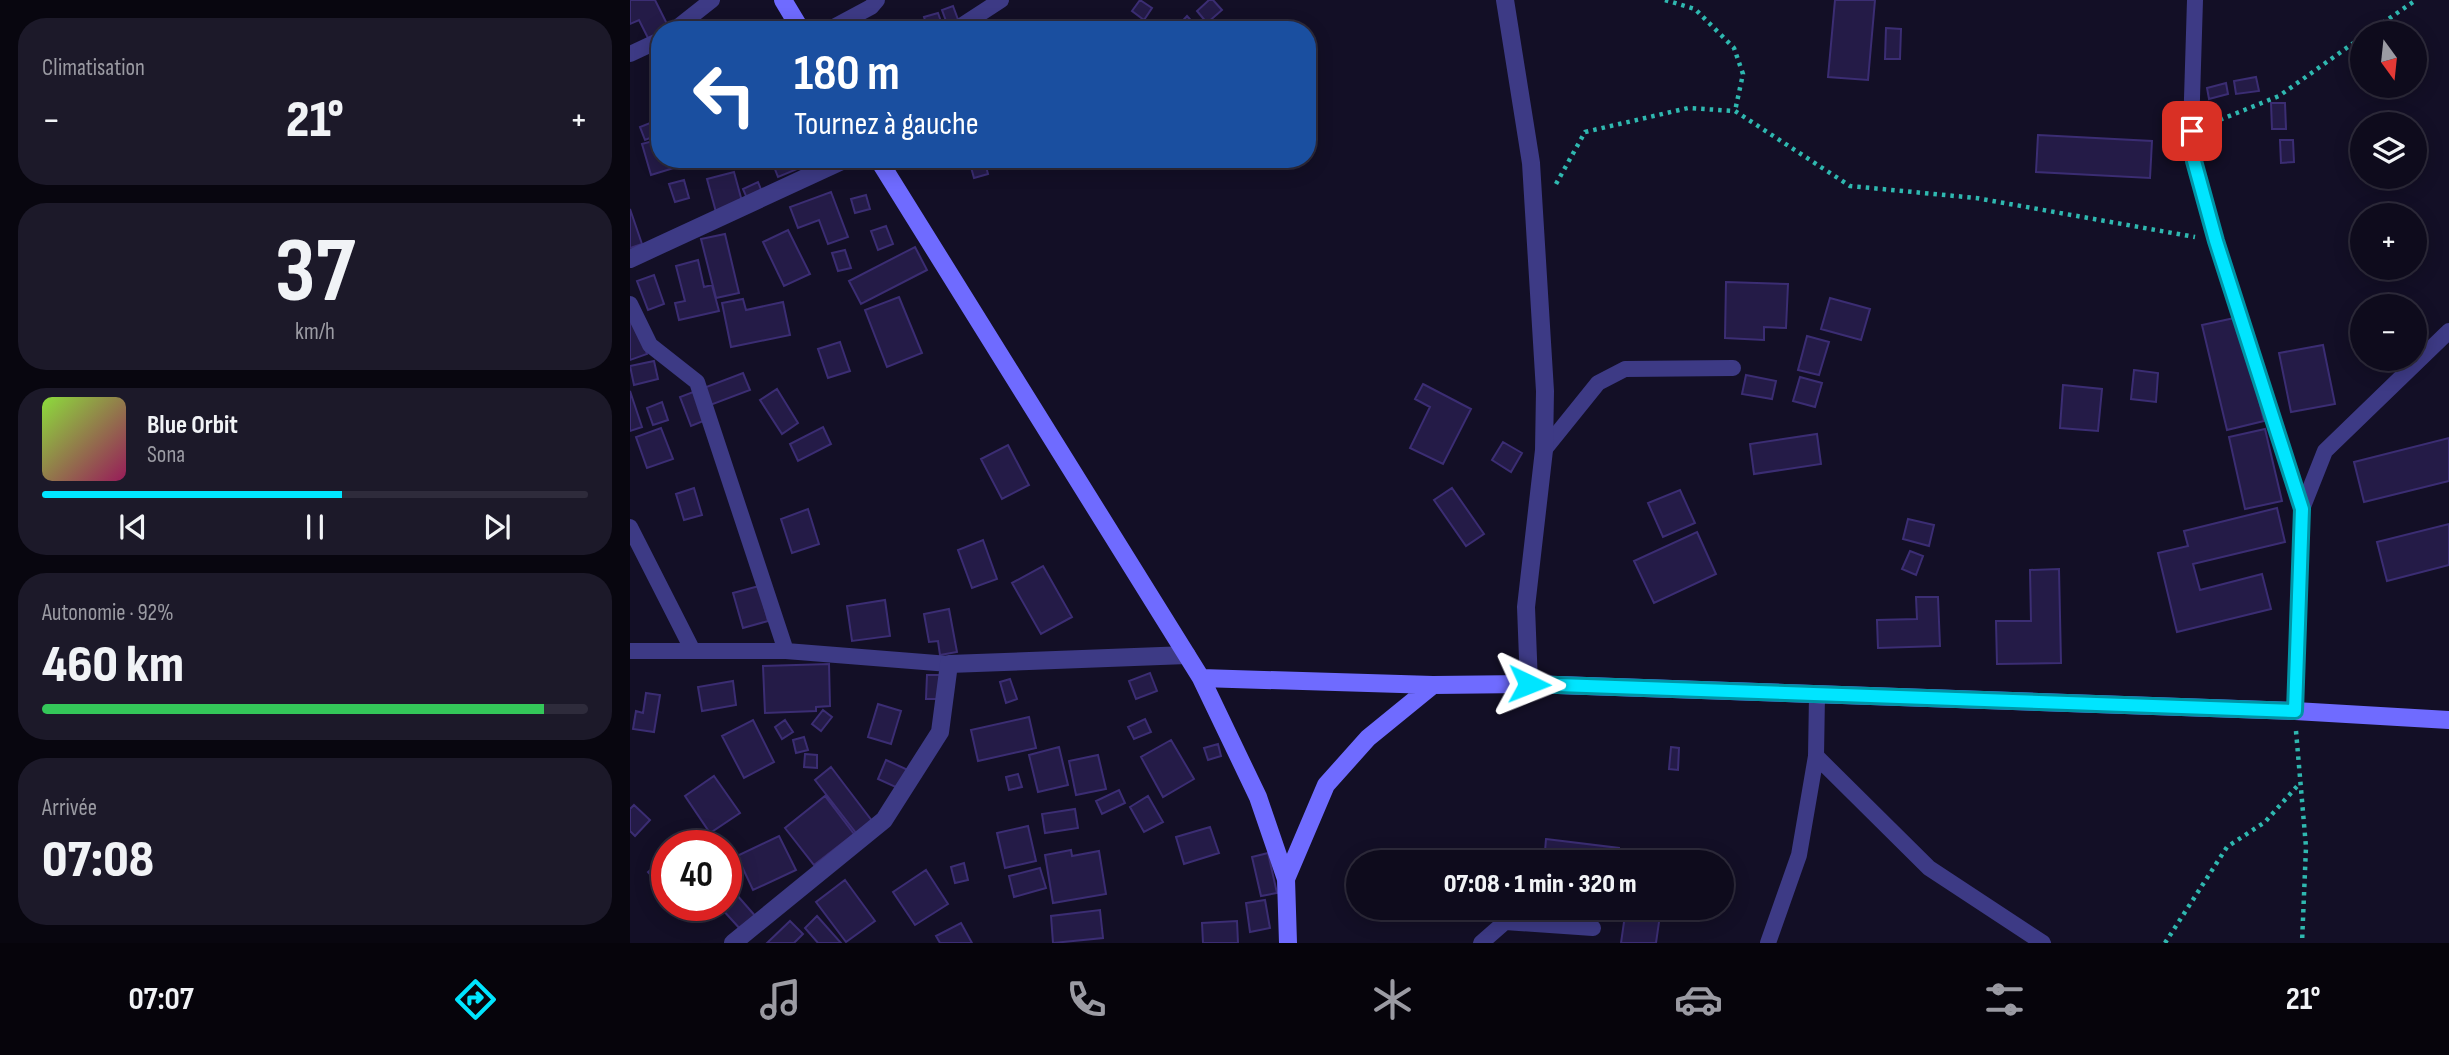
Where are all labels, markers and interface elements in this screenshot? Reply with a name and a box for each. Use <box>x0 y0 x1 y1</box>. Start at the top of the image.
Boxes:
north arrow <box>2350 21 2427 98</box>
map controls <box>2350 21 2427 371</box>
text: 180 m <box>794 45 900 104</box>
icon: left <box>679 49 770 140</box>
text: Climatisation <box>42 54 145 82</box>
text: 21° <box>286 89 344 152</box>
text: − <box>42 98 61 143</box>
text: + <box>569 98 588 143</box>
pin <box>2162 101 2222 161</box>
text: Tournez à gauche <box>794 105 979 144</box>
icon: arrive <box>2173 112 2211 150</box>
button: layers <box>2350 112 2427 189</box>
button: + <box>2350 203 2427 280</box>
text: 37 <box>275 218 355 327</box>
button: − <box>2350 294 2427 371</box>
text: km/h <box>295 318 335 346</box>
text: Blue Orbit <box>147 410 238 441</box>
text: Sona <box>147 441 185 469</box>
icon: previous <box>114 508 152 546</box>
icon: pause <box>296 508 334 546</box>
icon: next <box>478 508 516 546</box>
text: Autonomie · 92% <box>42 599 174 627</box>
text: 460 km <box>42 634 184 697</box>
position arrow <box>1492 647 1566 721</box>
text: Arrivée <box>42 794 97 822</box>
text: 07:08 <box>42 829 154 892</box>
speed limit sign: 40 <box>651 830 742 921</box>
text: 07:08 · 1 min · 320 m <box>1444 869 1636 900</box>
icon: directions <box>451 975 500 1024</box>
icon: music <box>756 975 805 1024</box>
icon: phone <box>1062 975 1111 1024</box>
icon: climate <box>1368 975 1417 1024</box>
icon: car <box>1674 975 1723 1024</box>
icon: filters <box>1980 975 2029 1024</box>
text: 07:07 <box>128 980 194 1019</box>
text: 21° <box>2286 980 2321 1019</box>

